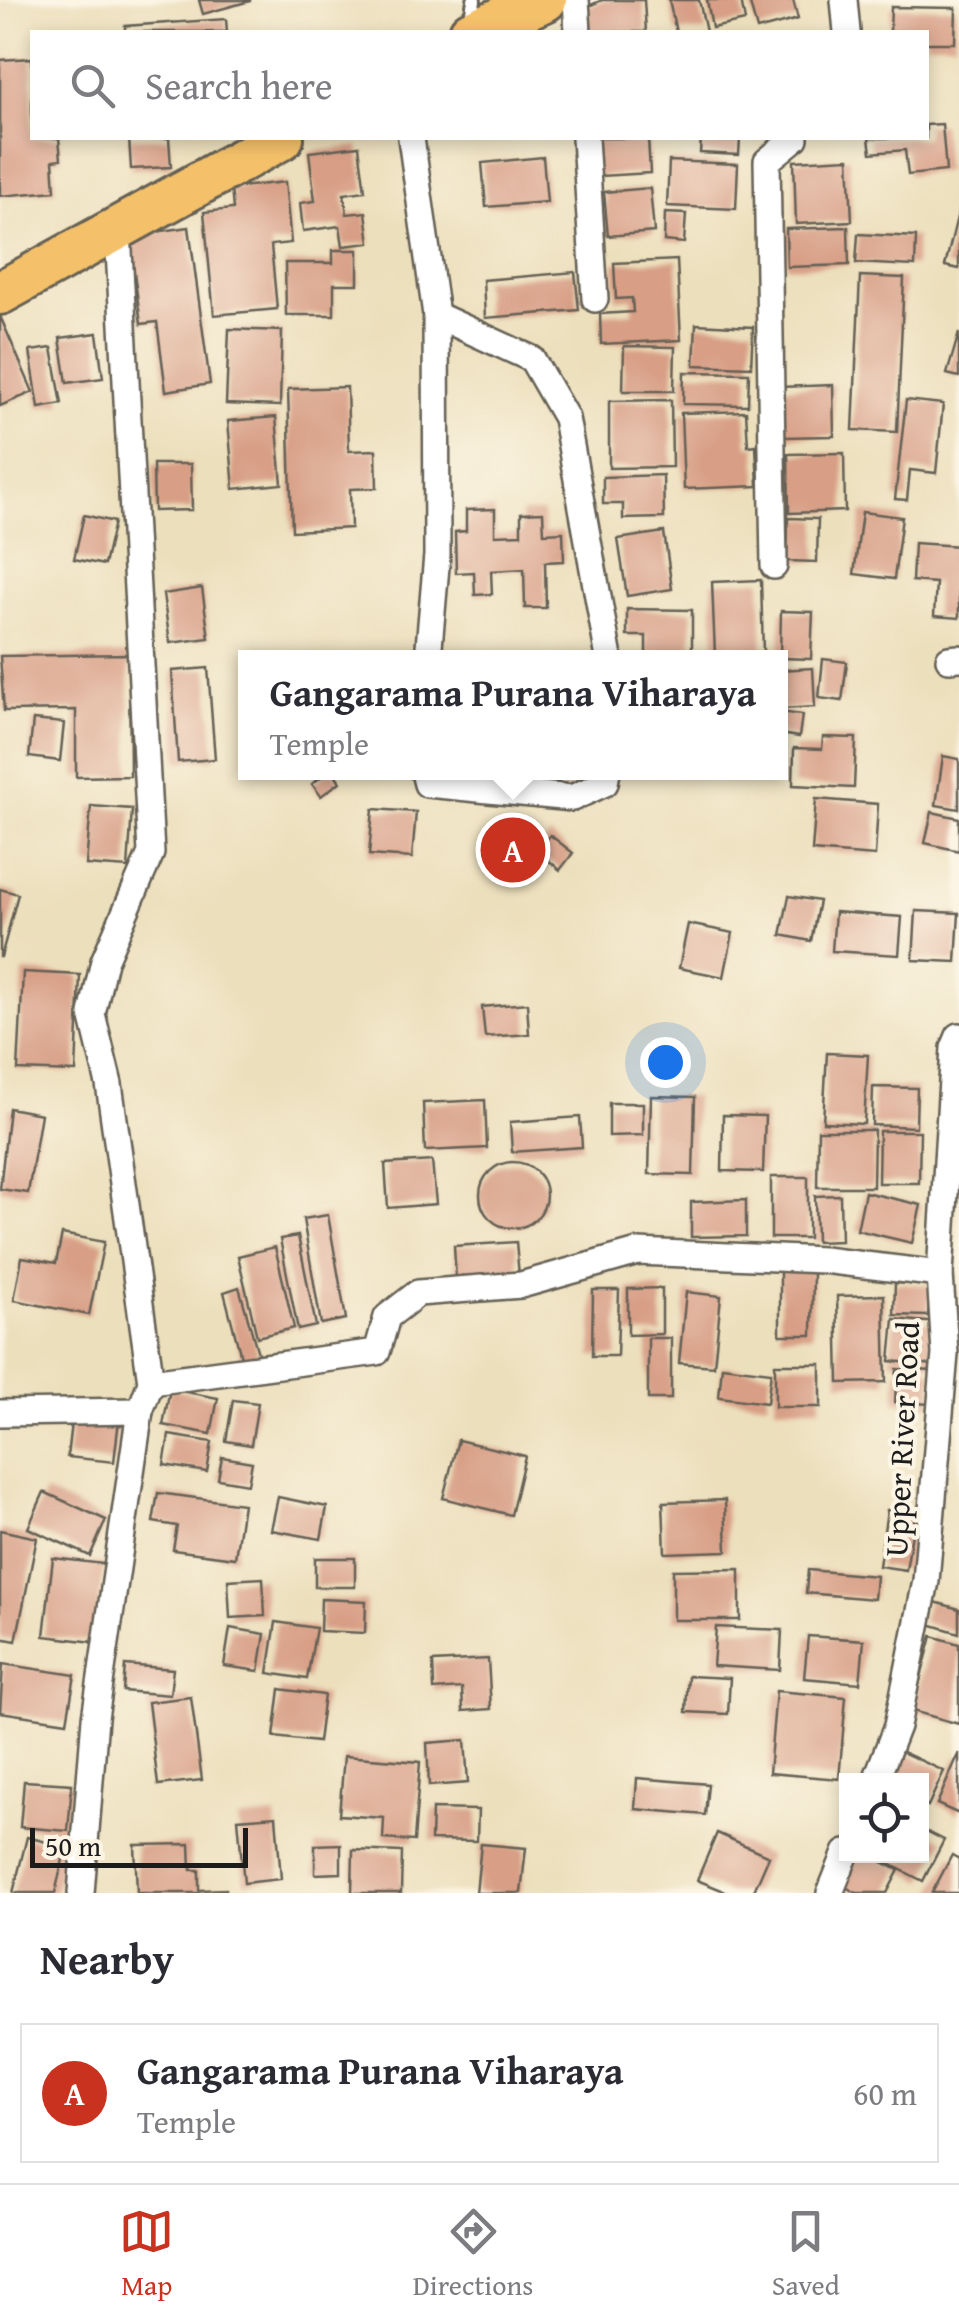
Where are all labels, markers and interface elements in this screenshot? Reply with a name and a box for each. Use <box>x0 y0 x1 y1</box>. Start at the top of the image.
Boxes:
search box <box>30 30 929 140</box>
text: Search here <box>145 57 333 113</box>
icon: search <box>65 58 120 113</box>
popup <box>238 650 788 780</box>
text: Gangarama Purana Viharaya <box>270 664 756 720</box>
text: Temple <box>270 720 369 767</box>
pin: A <box>480 812 546 888</box>
your location <box>640 1037 691 1088</box>
street label: Upper River Road <box>872 1320 931 1558</box>
map controls <box>839 1773 929 1863</box>
button: locate <box>839 1773 929 1863</box>
scale bar <box>30 1823 248 1868</box>
text: 50 m <box>45 1825 101 1866</box>
text: Nearby <box>40 1928 174 1989</box>
text: Gangarama Purana Viharaya <box>137 2042 623 2098</box>
text: A <box>64 2070 85 2117</box>
text: 60 m <box>853 2070 917 2117</box>
text: Temple <box>137 2098 236 2145</box>
tab: Map <box>119 2204 174 2305</box>
tab: Directions <box>413 2204 533 2305</box>
tab: Saved <box>772 2204 840 2305</box>

